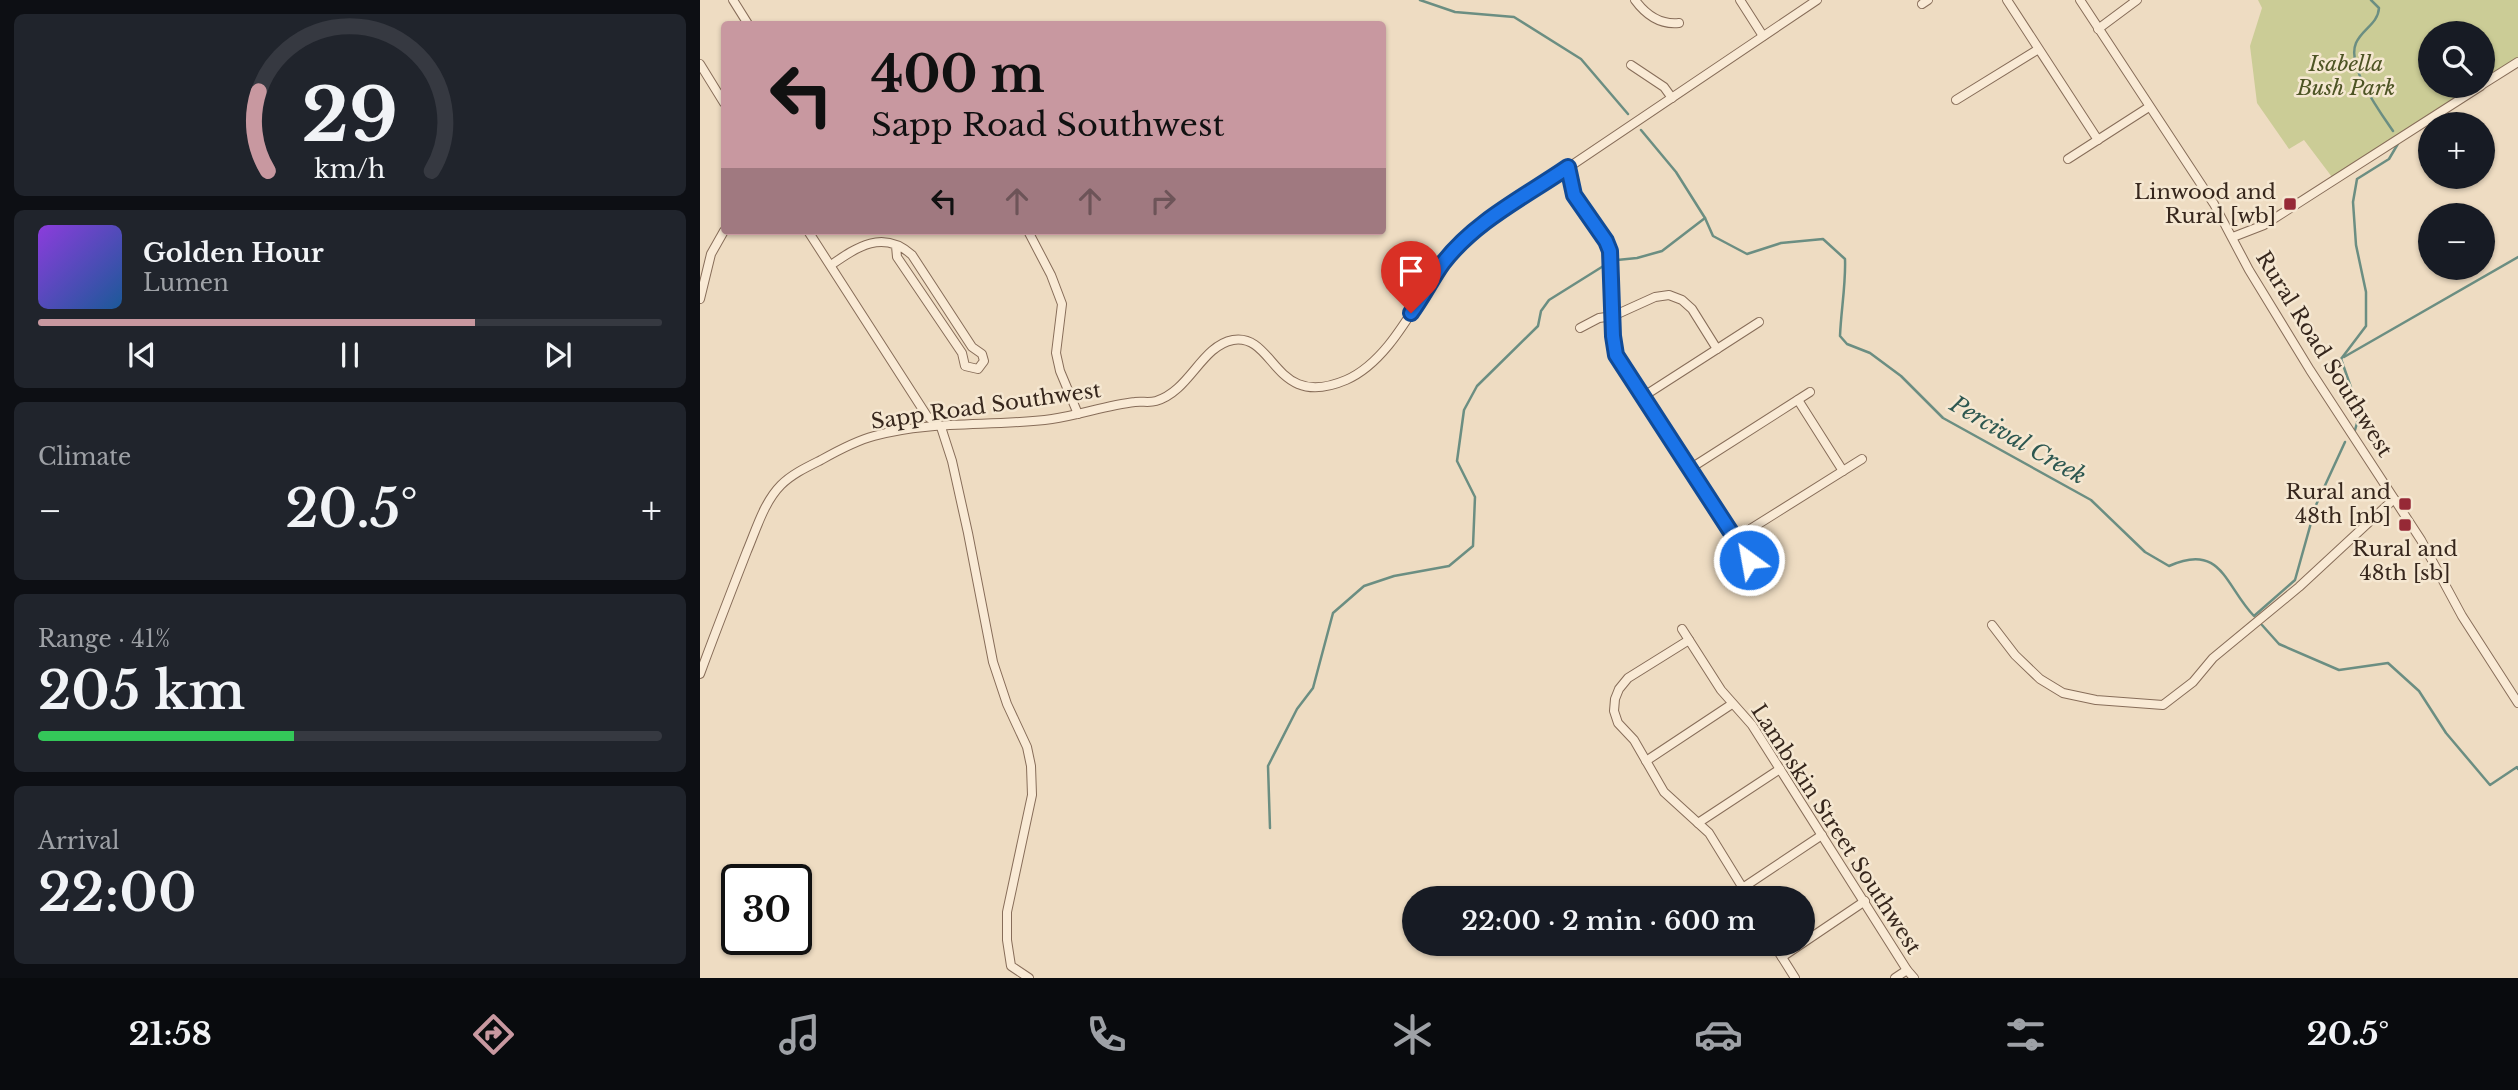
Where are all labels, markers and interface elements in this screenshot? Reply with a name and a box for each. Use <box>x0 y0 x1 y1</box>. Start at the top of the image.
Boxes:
map controls <box>2418 21 2495 280</box>
button: search <box>2418 21 2495 98</box>
text: 400 m <box>871 44 1045 105</box>
icon: left <box>756 49 847 140</box>
park label: Isabella Bush Park <box>2296 51 2395 101</box>
text: 29 <box>302 70 398 161</box>
text: Sapp Road Southwest <box>871 105 1225 145</box>
button: + <box>2418 112 2495 189</box>
text: km/h <box>315 154 385 185</box>
place label: Linwood and Rural [wb] <box>2134 179 2276 229</box>
icon: left <box>925 182 963 220</box>
icon: ahead <box>998 182 1036 220</box>
icon: ahead <box>1071 182 1109 220</box>
icon: right <box>1144 182 1182 220</box>
marker: Linwood and Rural [wb] <box>2282 196 2298 212</box>
button: − <box>2418 203 2495 280</box>
text: Golden Hour <box>143 237 324 269</box>
pin <box>1381 241 1441 313</box>
street label: Rural Road Southwest <box>2250 246 2398 462</box>
icon: arrive <box>1392 252 1430 290</box>
text: Lumen <box>143 269 229 297</box>
icon: previous <box>123 336 161 374</box>
icon: pause <box>331 336 369 374</box>
icon: next <box>539 336 577 374</box>
street label: Sapp Road Southwest <box>869 377 1103 435</box>
water label: Percival Creek <box>1944 389 2091 490</box>
text: Climate <box>38 443 131 471</box>
text: 20.5° <box>285 477 418 541</box>
place label: Rural and 48th [nb] <box>2286 479 2391 529</box>
text: − <box>38 487 62 534</box>
text: + <box>641 487 662 534</box>
marker: Rural and 48th [nb] <box>2397 496 2413 512</box>
marker: Rural and 48th [sb] <box>2397 517 2413 533</box>
position arrow <box>1712 523 1786 597</box>
place label: Rural and 48th [sb] <box>2352 536 2458 586</box>
text: Range · 41% <box>38 625 170 653</box>
text: 205 km <box>38 659 245 723</box>
street label: Lambskin Street Southwest <box>1745 699 1927 959</box>
text: Arrival <box>38 827 119 855</box>
text: 22:00 <box>38 861 197 925</box>
speed limit sign: 30 <box>721 864 812 955</box>
text: 22:00 · 2 min · 600 m <box>1462 905 1755 937</box>
icon: directions <box>469 1010 518 1059</box>
icon: music <box>775 1010 824 1059</box>
icon: phone <box>1082 1010 1131 1059</box>
icon: climate <box>1388 1010 1437 1059</box>
icon: car <box>1694 1010 1743 1059</box>
icon: filters <box>2001 1010 2050 1059</box>
text: 21:58 <box>129 1014 212 1054</box>
text: 20.5° <box>2307 1014 2389 1054</box>

